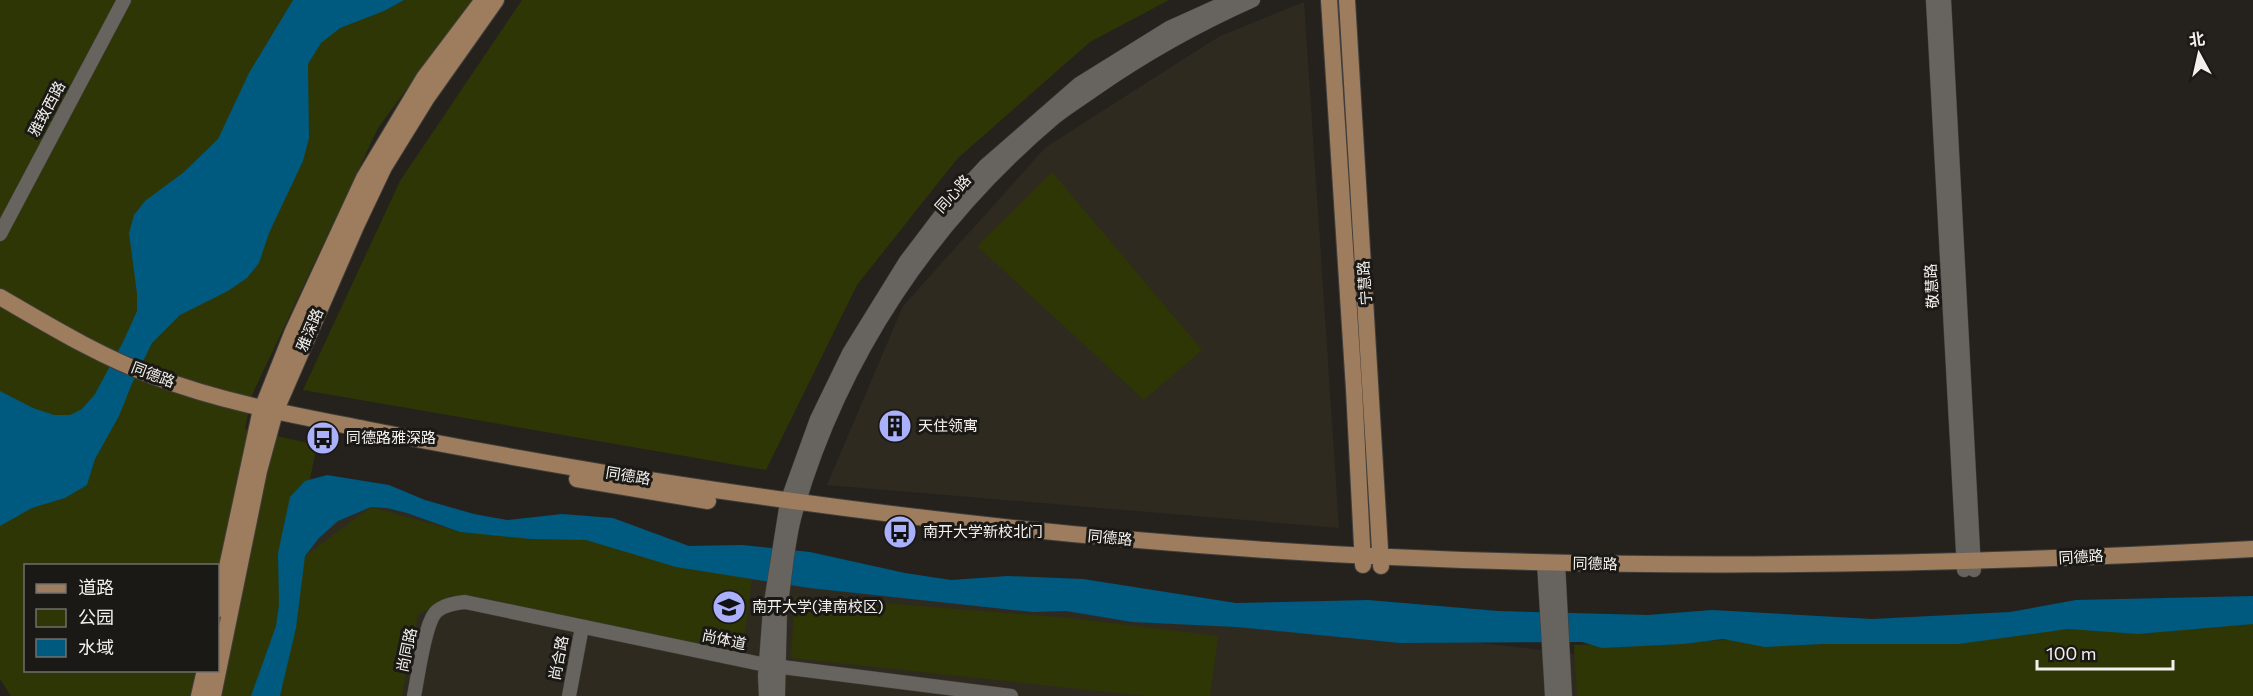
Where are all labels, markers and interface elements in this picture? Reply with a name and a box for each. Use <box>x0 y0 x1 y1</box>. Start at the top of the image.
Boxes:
north arrow <box>2169 24 2229 84</box>
text: 北 <box>2188 28 2206 49</box>
street label: 雅致西路 <box>24 78 68 139</box>
street label: 同心路 <box>931 171 974 216</box>
street label: 宁慧路 <box>1353 260 1375 306</box>
street label: 敬慧路 <box>1921 263 1941 309</box>
street label: 雅深路 <box>292 305 326 354</box>
street label: 同德路 <box>129 358 178 391</box>
building icon: 天住领寓 <box>877 408 913 444</box>
place label: 天住领寓 <box>918 416 978 434</box>
bus stop icon: 同德路雅深路 <box>305 420 341 456</box>
place label: 同德路雅深路 <box>346 428 436 446</box>
street label: 同德路 <box>605 463 652 487</box>
bus stop icon: 南开大学新校北门 <box>882 514 918 550</box>
place label: 南开大学新校北门 <box>923 522 1043 540</box>
street label: 同德路 <box>1087 526 1133 548</box>
street label: 同德路 <box>2058 546 2104 566</box>
street label: 同德路 <box>1572 554 1618 572</box>
legend <box>24 564 219 672</box>
text: 道路 <box>78 576 114 598</box>
school or university icon: 南开大学(津南校区) <box>711 589 747 625</box>
place label: 南开大学(津南校区) <box>752 597 884 615</box>
text: 公园 <box>78 606 114 628</box>
street label: 尚同路 <box>393 626 420 674</box>
street label: 尚体道 <box>700 626 748 653</box>
scale bar <box>2037 633 2174 671</box>
street label: 尚合路 <box>545 634 571 682</box>
text: 水域 <box>78 636 114 658</box>
text: 100 m <box>2046 642 2096 664</box>

